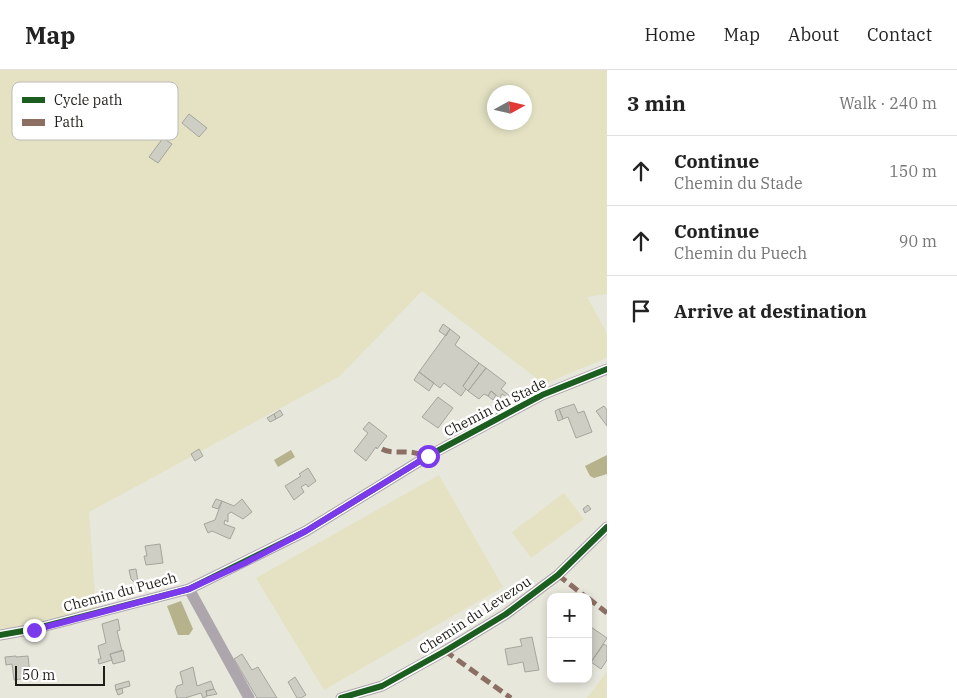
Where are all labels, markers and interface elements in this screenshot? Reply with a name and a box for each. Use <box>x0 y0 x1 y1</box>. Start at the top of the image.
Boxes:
text: Map <box>25 19 75 51</box>
text: Home <box>644 23 696 46</box>
text: Map <box>724 23 760 46</box>
text: About <box>788 23 839 46</box>
text: Contact <box>867 23 932 46</box>
legend <box>12 82 178 140</box>
north arrow <box>487 85 532 130</box>
text: 3 min <box>627 89 686 117</box>
text: Cycle path <box>54 91 123 109</box>
text: Walk · 240 m <box>839 93 937 113</box>
text: Path <box>54 113 84 131</box>
text: Continue <box>674 149 759 173</box>
icon: ahead <box>627 157 655 185</box>
text: 150 m <box>889 161 937 181</box>
text: Chemin du Stade <box>674 173 803 193</box>
text: Continue <box>674 219 759 243</box>
icon: ahead <box>627 227 655 255</box>
text: 90 m <box>899 231 937 251</box>
text: Chemin du Puech <box>674 243 807 263</box>
icon: arrive <box>627 297 655 325</box>
text: Arrive at destination <box>674 299 867 323</box>
street label: Chemin du Stade <box>441 373 549 441</box>
route start <box>417 445 440 468</box>
street label: Chemin du Puech <box>61 568 179 616</box>
street label: Chemin du Levezou <box>416 572 535 658</box>
map controls <box>547 593 592 683</box>
button: + <box>547 593 592 638</box>
route end <box>23 619 46 642</box>
button: − <box>547 638 592 683</box>
scale bar <box>15 663 105 686</box>
text: 50 m <box>22 666 55 684</box>

